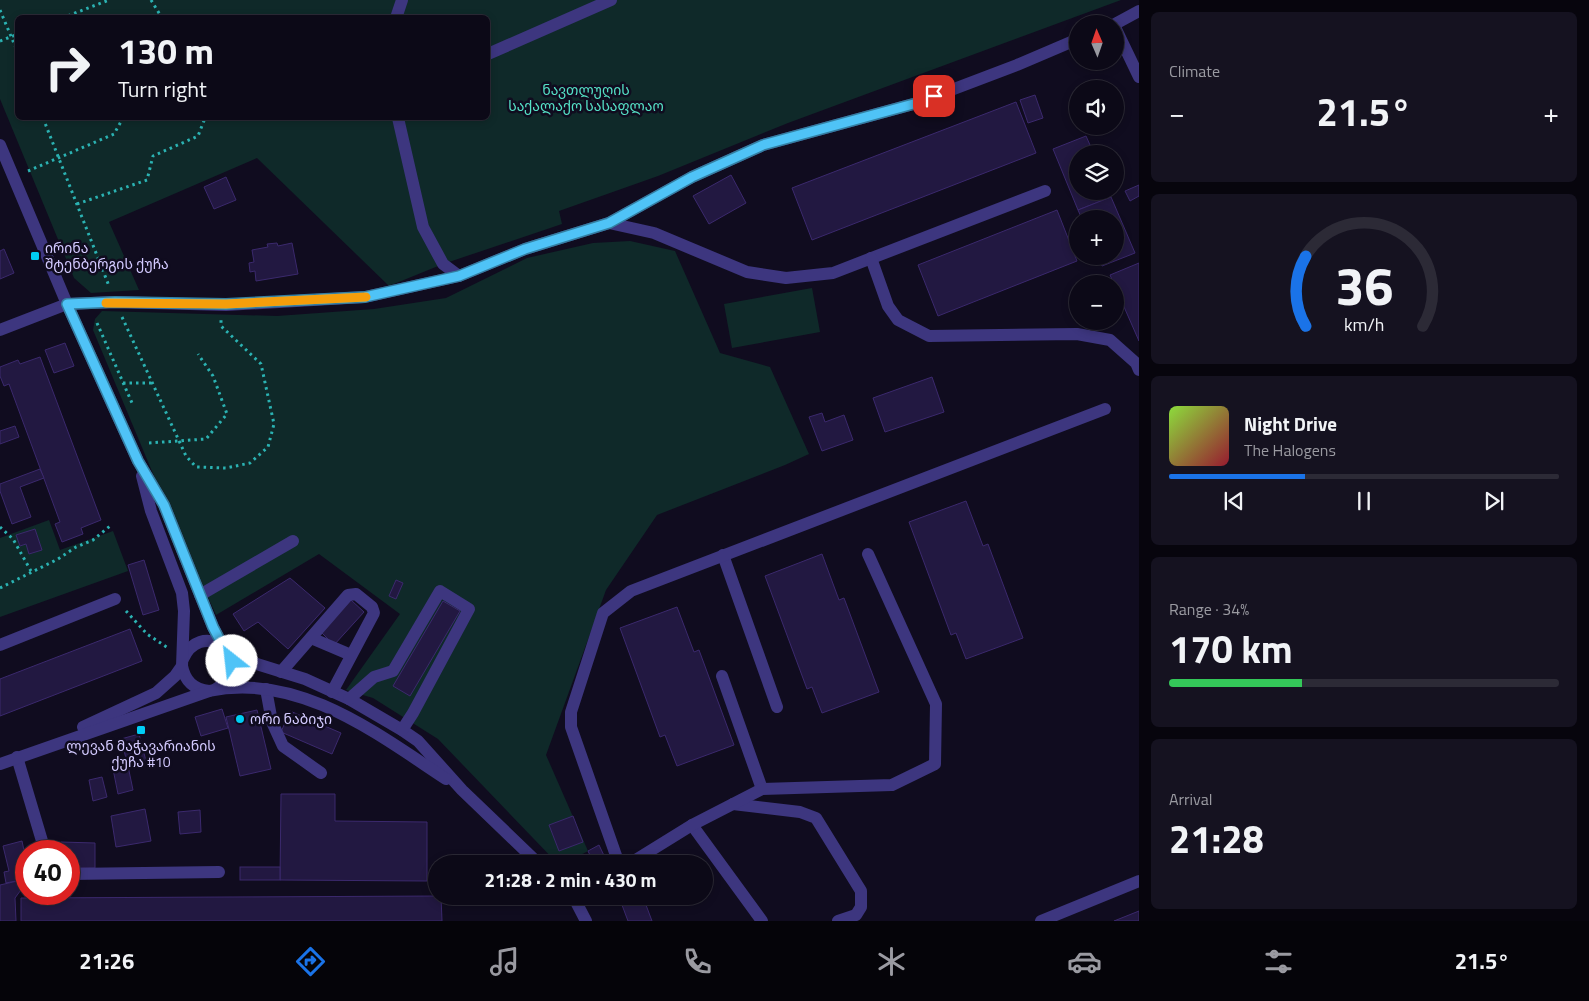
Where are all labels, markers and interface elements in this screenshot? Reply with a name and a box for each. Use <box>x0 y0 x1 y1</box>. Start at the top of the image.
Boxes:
north arrow <box>1069 15 1124 70</box>
map controls <box>1069 15 1124 330</box>
text: 130 m <box>118 24 214 78</box>
icon: right <box>35 35 100 100</box>
text: Climate <box>1169 59 1220 83</box>
text: Turn right <box>118 72 207 106</box>
pin <box>913 75 955 117</box>
park label: ნავთლუღის საქალაქო სასაფლაო <box>508 79 664 116</box>
button: sound <box>1069 80 1124 135</box>
icon: arrive <box>920 82 948 110</box>
text: 21.5° <box>1317 83 1411 141</box>
text: − <box>1169 91 1185 134</box>
text: + <box>1543 91 1559 134</box>
button: layers <box>1069 145 1124 200</box>
button: + <box>1069 210 1124 265</box>
place label: ირინა შტენბერგის ქუჩა <box>45 237 169 274</box>
text: 36 <box>1335 246 1393 325</box>
marker: ირინა შტენბერგის ქუჩა <box>29 250 41 262</box>
button: − <box>1069 275 1124 330</box>
text: km/h <box>1344 311 1384 338</box>
text: Night Drive <box>1244 409 1337 438</box>
text: The Halogens <box>1244 438 1336 462</box>
icon: previous <box>1220 487 1248 515</box>
icon: pause <box>1350 487 1378 515</box>
icon: next <box>1480 487 1508 515</box>
text: Range · 34% <box>1169 597 1249 621</box>
text: 170 km <box>1169 620 1293 678</box>
position arrow <box>205 634 257 686</box>
place label: ორი ნაბიჯი <box>250 708 332 729</box>
marker: ორი ნაბიჯი <box>234 713 246 725</box>
marker: ლევან მაჭავარიანის ქუჩა #10 <box>135 724 147 736</box>
place label: ლევან მაჭავარიანის ქუჩა #10 <box>66 735 216 772</box>
text: Arrival <box>1169 787 1212 811</box>
text: 21:28 <box>1169 810 1264 868</box>
speed limit sign: 40 <box>15 840 80 905</box>
text: 21:28 · 2 min · 430 m <box>484 865 657 894</box>
text: 21:26 <box>79 944 134 978</box>
icon: directions <box>293 944 328 979</box>
icon: music <box>487 944 522 979</box>
icon: phone <box>680 944 715 979</box>
icon: climate <box>874 944 909 979</box>
icon: car <box>1067 944 1102 979</box>
icon: filters <box>1261 944 1296 979</box>
text: 21.5° <box>1455 944 1510 978</box>

